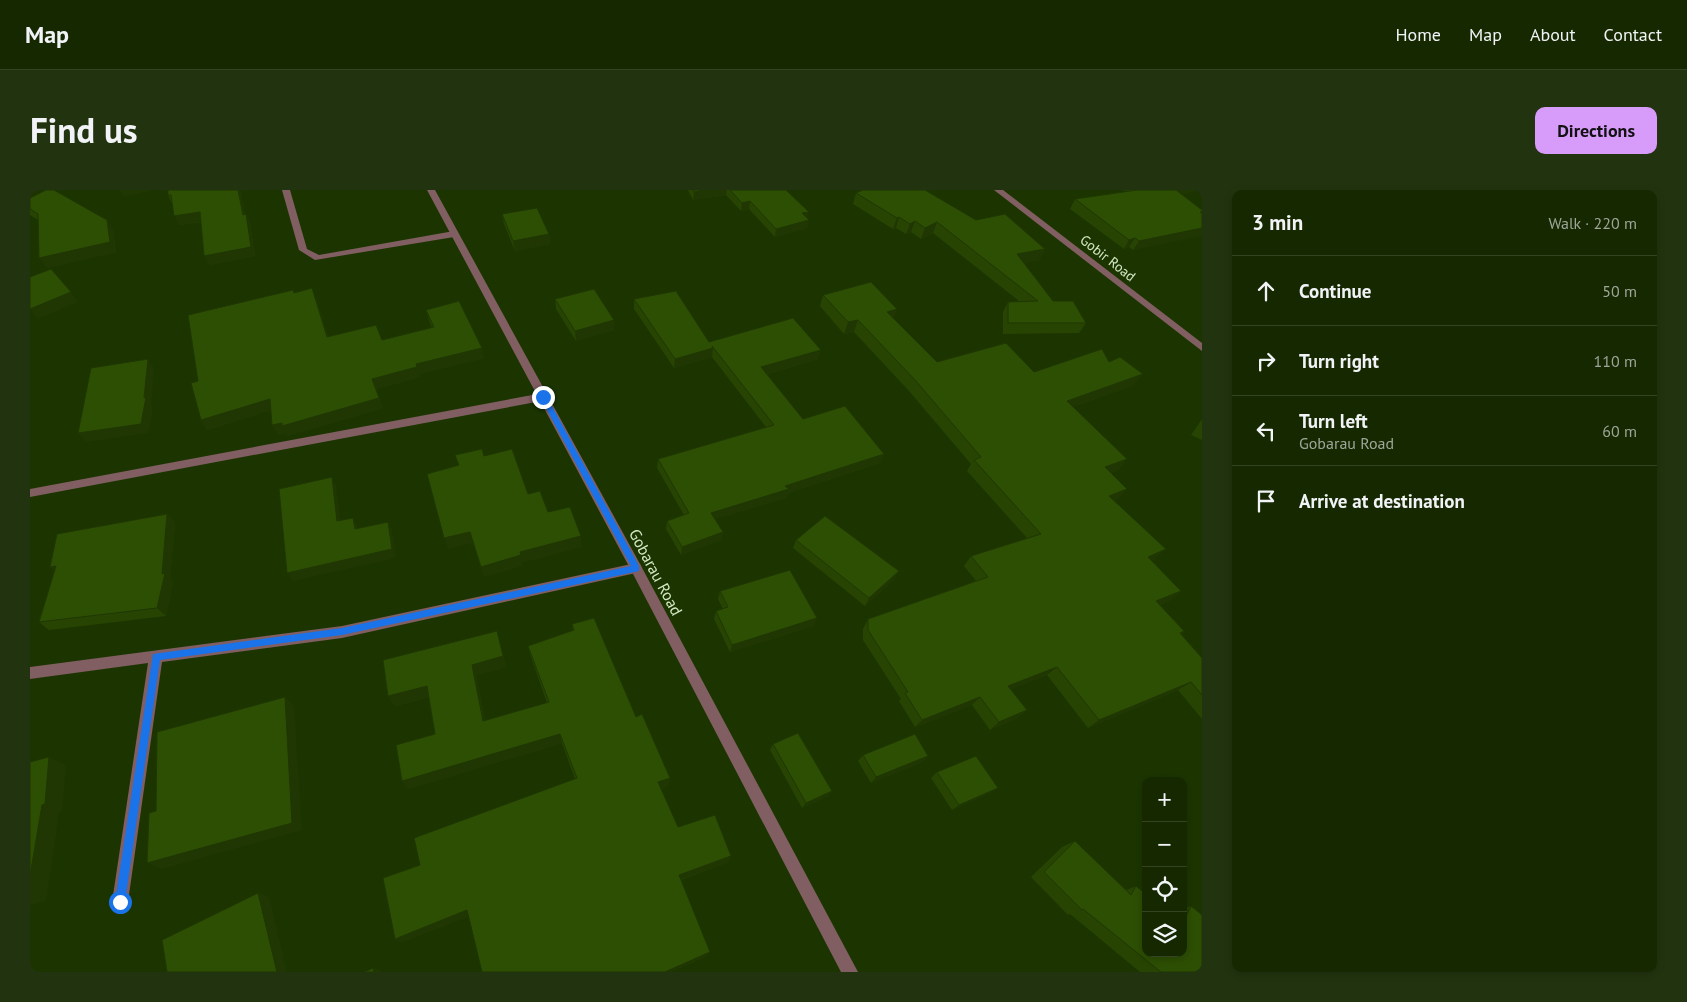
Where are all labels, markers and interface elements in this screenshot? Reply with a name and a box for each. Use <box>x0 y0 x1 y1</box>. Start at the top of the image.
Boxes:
text: Map <box>25 19 69 50</box>
text: Home <box>1395 23 1441 46</box>
text: Map <box>1469 23 1502 46</box>
text: About <box>1530 23 1576 46</box>
text: Contact <box>1604 23 1662 46</box>
text: Find us <box>30 107 138 153</box>
button: Directions <box>1535 107 1657 154</box>
text: 3 min <box>1252 209 1303 236</box>
text: Walk · 220 m <box>1548 213 1637 233</box>
street label: Gobir Road <box>1077 231 1139 285</box>
icon: ahead <box>1252 277 1280 305</box>
text: Continue <box>1299 279 1371 303</box>
text: 50 m <box>1602 281 1637 301</box>
icon: right <box>1252 347 1280 375</box>
text: Turn right <box>1299 349 1379 373</box>
text: 110 m <box>1594 351 1637 371</box>
route end <box>532 386 555 409</box>
text: Turn left <box>1299 409 1368 433</box>
icon: left <box>1252 417 1280 445</box>
text: 60 m <box>1602 421 1637 441</box>
text: Gobarau Road <box>1299 433 1394 453</box>
icon: arrive <box>1252 487 1280 515</box>
text: Arrive at destination <box>1299 489 1465 513</box>
street label: Gobarau Road <box>625 525 687 619</box>
map controls <box>1142 777 1187 957</box>
button: + <box>1142 777 1187 822</box>
button: − <box>1142 822 1187 867</box>
button: locate <box>1142 867 1187 912</box>
route start <box>109 891 132 914</box>
button: layers <box>1142 912 1187 957</box>

